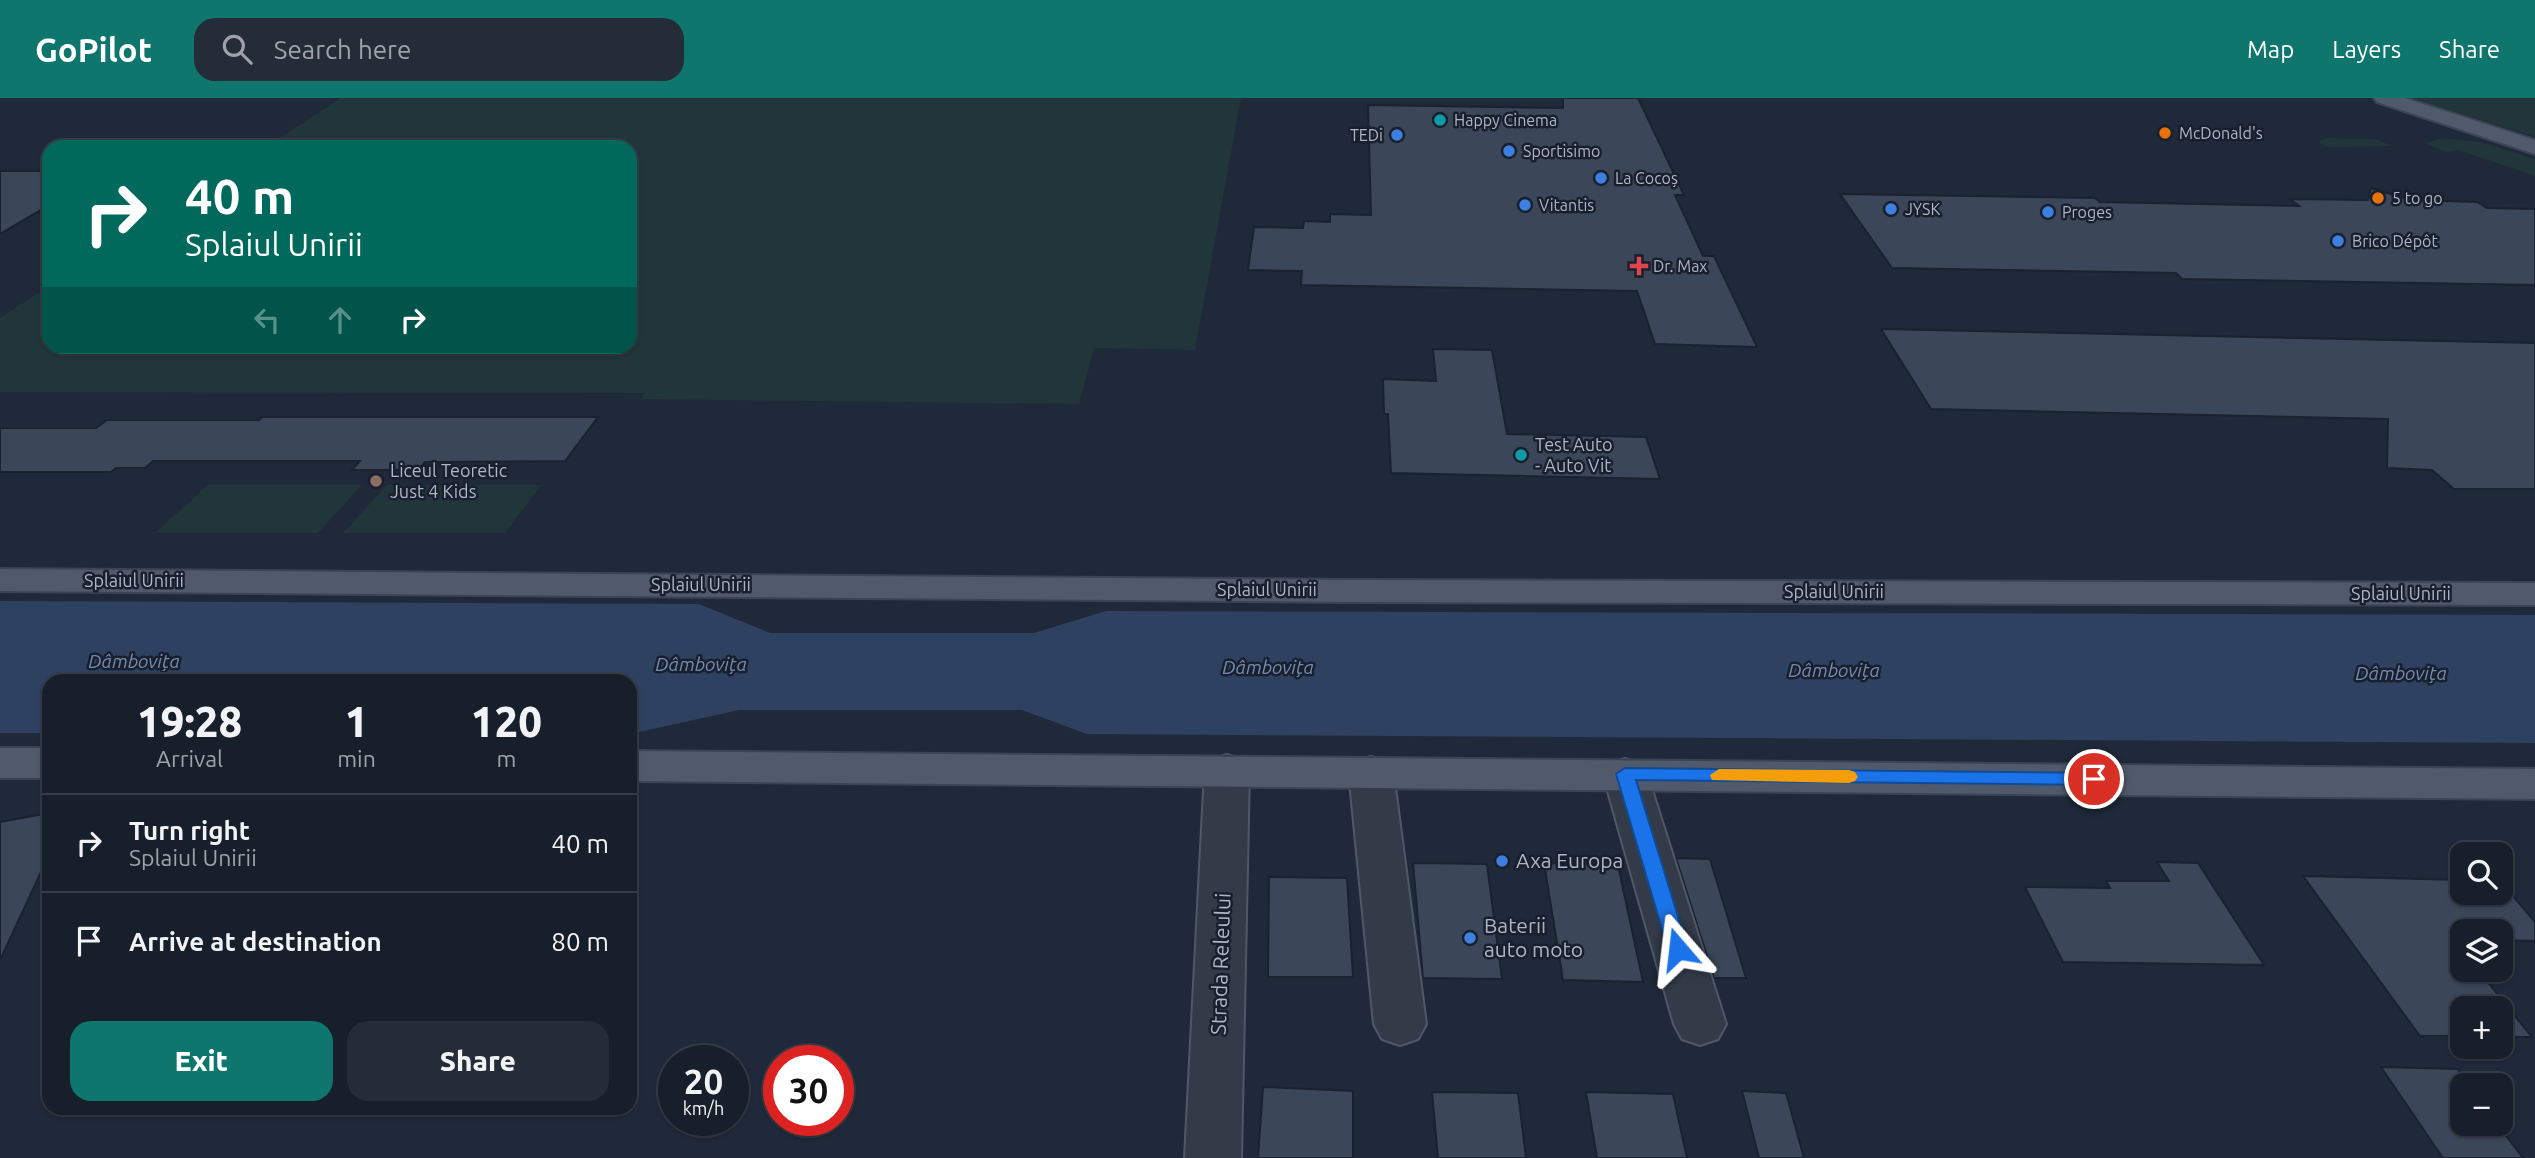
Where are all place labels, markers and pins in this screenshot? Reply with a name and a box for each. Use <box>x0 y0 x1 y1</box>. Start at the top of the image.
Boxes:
place label: Happy Cinema <box>1454 111 1557 129</box>
marker: Happy Cinema <box>1432 112 1448 128</box>
place label: McDonald's <box>2179 124 2263 142</box>
marker: McDonald's <box>2157 125 2173 141</box>
place label: TEDi <box>1350 126 1383 144</box>
marker: TEDi <box>1389 127 1405 143</box>
place label: Sportisimo <box>1523 142 1600 160</box>
marker: Sportisimo <box>1501 143 1517 159</box>
place label: La Cocoș <box>1615 169 1678 187</box>
marker: La Cocoș <box>1593 170 1609 186</box>
place label: 5 to go <box>2392 189 2443 207</box>
marker: 5 to go <box>2370 190 2386 206</box>
place label: Vitantis <box>1539 196 1594 214</box>
marker: Vitantis <box>1517 197 1533 213</box>
place label: JYSK <box>1905 200 1941 218</box>
marker: JYSK <box>1883 201 1899 217</box>
place label: Proges <box>2062 203 2112 221</box>
marker: Proges <box>2040 204 2056 220</box>
place label: Brico Dépôt <box>2352 232 2438 250</box>
marker: Brico Dépôt <box>2330 233 2346 249</box>
place label: Dr. Max <box>1653 257 1707 275</box>
marker: Dr. Max <box>1631 258 1647 274</box>
place label: Test Auto - Auto Vit <box>1535 434 1613 475</box>
marker: Test Auto - Auto Vit <box>1513 447 1529 463</box>
place label: Liceul Teoretic Just 4 Kids <box>390 460 507 501</box>
marker: Liceul Teoretic Just 4 Kids <box>368 473 384 489</box>
pin <box>2064 749 2124 809</box>
place label: Axa Europa <box>1516 848 1623 872</box>
marker: Axa Europa <box>1494 853 1510 869</box>
place label: Baterii auto moto <box>1484 913 1583 961</box>
marker: Baterii auto moto <box>1462 930 1478 946</box>

